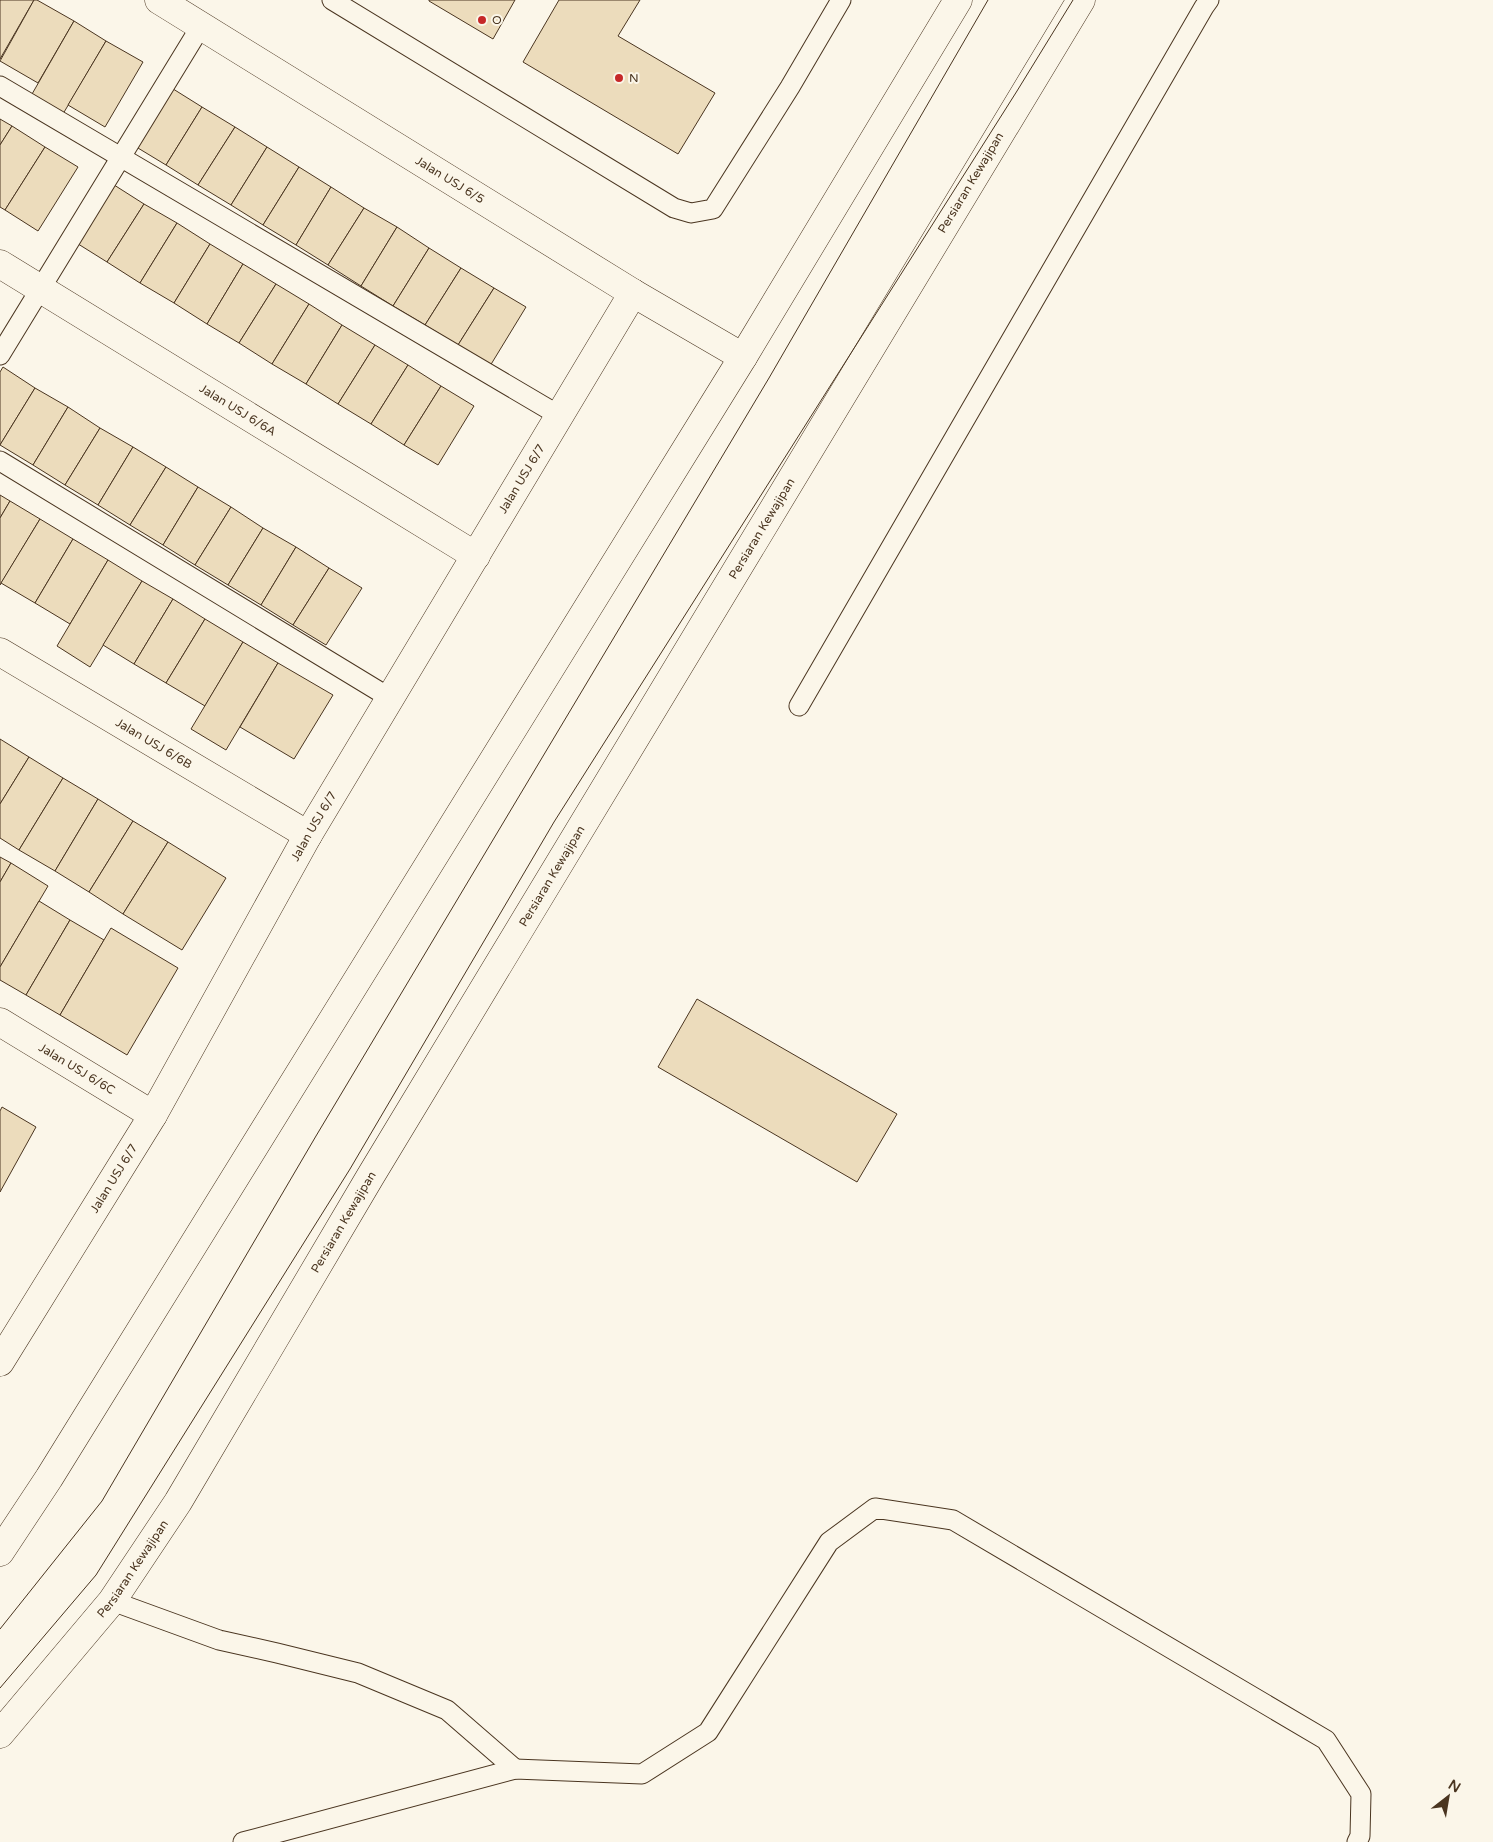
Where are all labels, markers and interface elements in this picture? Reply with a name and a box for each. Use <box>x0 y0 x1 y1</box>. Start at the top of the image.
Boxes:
place label: O <box>492 13 502 27</box>
marker: O <box>476 14 488 26</box>
place label: N <box>629 71 639 85</box>
marker: N <box>613 72 625 84</box>
street label: Persiaran Kewajipan <box>935 130 1006 236</box>
street label: Jalan USJ 6/5 <box>413 153 487 206</box>
street label: Jalan USJ 6/6A <box>197 381 279 439</box>
street label: Jalan USJ 6/7 <box>495 442 548 516</box>
street label: Persiaran Kewajipan <box>726 476 798 581</box>
street label: Jalan USJ 6/6B <box>113 715 195 772</box>
street label: Jalan USJ 6/7 <box>288 789 339 864</box>
street label: Persiaran Kewajipan <box>516 823 588 929</box>
street label: Jalan USJ 6/6C <box>36 1040 118 1097</box>
street label: Jalan USJ 6/7 <box>87 1141 140 1215</box>
street label: Persiaran Kewajipan <box>308 1169 379 1275</box>
street label: Persiaran Kewajipan <box>94 1517 171 1620</box>
north arrow <box>1423 1772 1473 1822</box>
text: N <box>1445 1776 1464 1796</box>

